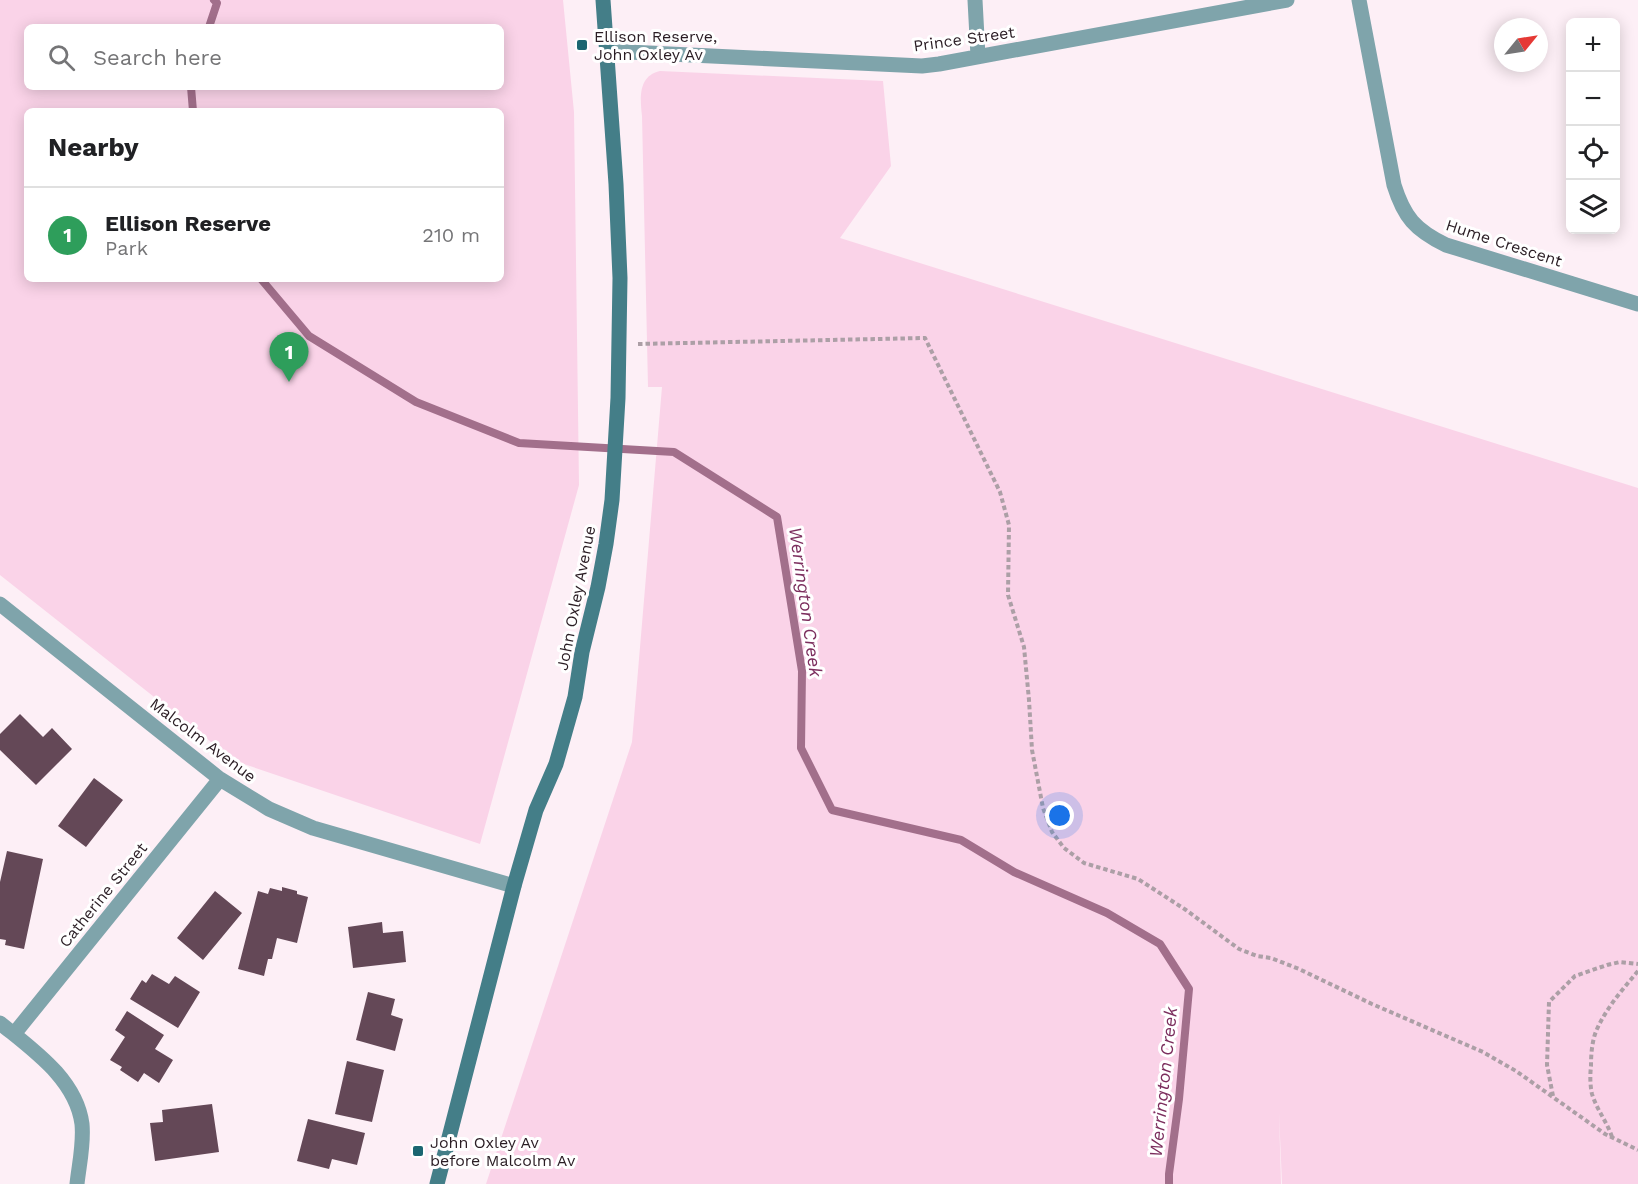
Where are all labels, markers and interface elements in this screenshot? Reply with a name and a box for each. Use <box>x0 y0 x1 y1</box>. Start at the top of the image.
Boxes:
north arrow <box>1494 18 1548 72</box>
map controls <box>1566 18 1620 234</box>
button: + <box>1566 18 1620 72</box>
street label: Prince Street <box>912 22 1016 56</box>
search box <box>24 24 504 90</box>
place label: Ellison Reserve, John Oxley Av <box>594 27 717 64</box>
marker: Ellison Reserve, John Oxley Av <box>575 38 589 52</box>
icon: search <box>45 41 78 74</box>
text: Search here <box>93 45 222 70</box>
button: − <box>1566 72 1620 126</box>
button: locate <box>1566 126 1620 180</box>
text: Nearby <box>48 132 139 162</box>
button: layers <box>1566 180 1620 234</box>
text: Ellison Reserve <box>105 211 271 236</box>
street label: Hume Crescent <box>1444 215 1565 271</box>
text: 1 <box>63 223 72 247</box>
text: 210 m <box>422 223 480 247</box>
text: Park <box>105 236 148 260</box>
pin: 1 <box>270 332 308 382</box>
street label: John Oxley Avenue <box>553 524 599 672</box>
water label: Werrington Creek <box>785 526 827 679</box>
street label: Malcolm Avenue <box>146 694 260 786</box>
your location <box>1045 801 1074 830</box>
street label: Catherine Street <box>55 839 151 951</box>
water label: Werrington Creek <box>1145 1005 1181 1158</box>
place label: John Oxley Av before Malcolm Av <box>430 1133 576 1170</box>
marker: John Oxley Av before Malcolm Av <box>411 1144 425 1158</box>

